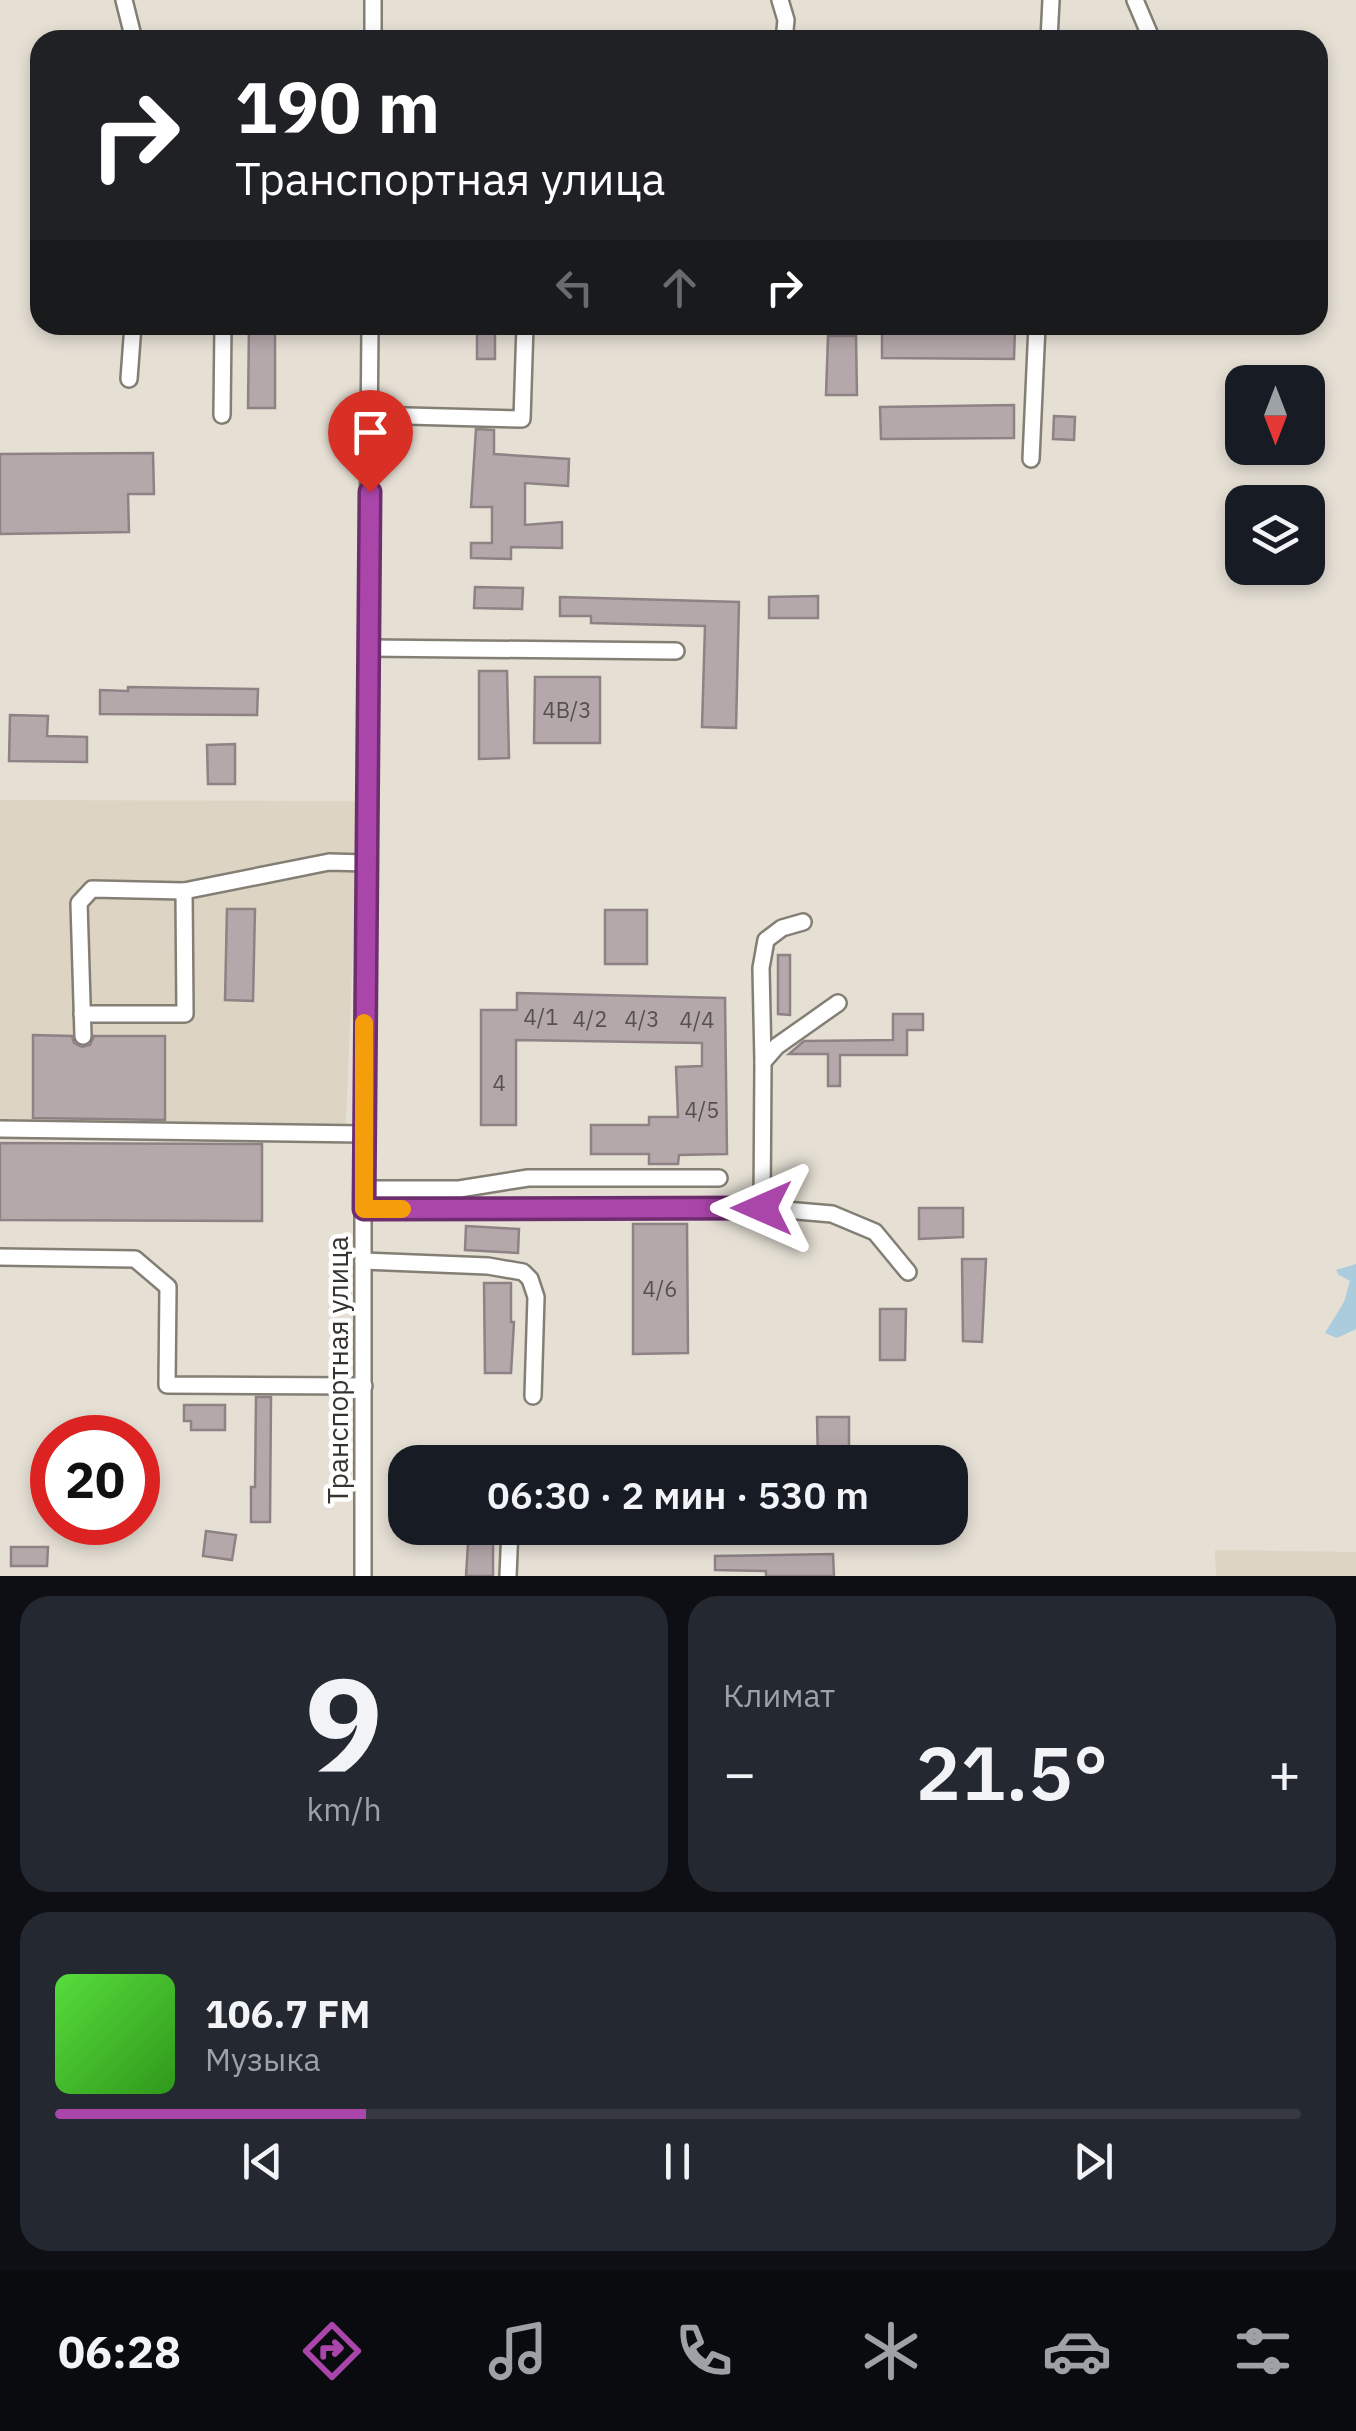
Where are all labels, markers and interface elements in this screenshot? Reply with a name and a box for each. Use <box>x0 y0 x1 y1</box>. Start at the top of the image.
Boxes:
text: 190 m <box>235 61 440 152</box>
icon: right <box>70 70 200 200</box>
text: Транспортная улица <box>235 149 666 207</box>
icon: left <box>547 260 602 315</box>
icon: ahead <box>652 260 707 315</box>
icon: right <box>757 260 812 315</box>
north arrow <box>1225 365 1325 465</box>
map controls <box>1225 365 1325 585</box>
pin <box>328 390 413 493</box>
icon: arrive <box>343 405 398 460</box>
button: layers <box>1225 485 1325 585</box>
house number: 4В/3 <box>543 695 591 724</box>
house number: 4/1 <box>524 1002 558 1031</box>
house number: 4/2 <box>573 1004 607 1033</box>
house number: 4/3 <box>625 1004 659 1033</box>
house number: 4/4 <box>680 1005 714 1034</box>
house number: 4 <box>492 1068 506 1097</box>
house number: 4/5 <box>685 1095 719 1124</box>
position arrow <box>710 1156 814 1260</box>
street label: Транспортная улица <box>319 1236 356 1504</box>
house number: 4/6 <box>643 1274 677 1303</box>
speed limit sign: 20 <box>30 1415 160 1545</box>
text: 06:30 · 2 мин · 530 m <box>487 1470 869 1519</box>
text: 9 <box>305 1638 383 1807</box>
text: Климат <box>723 1674 835 1716</box>
text: 21.5° <box>916 1723 1108 1821</box>
text: − <box>723 1737 756 1808</box>
text: + <box>1268 1737 1301 1808</box>
text: km/h <box>306 1788 382 1830</box>
text: 106.7 FM <box>205 1989 370 2038</box>
text: Музыка <box>205 2038 321 2080</box>
icon: previous <box>235 2134 290 2189</box>
icon: pause <box>650 2134 705 2189</box>
icon: next <box>1066 2134 1121 2189</box>
icon: directions <box>297 2316 367 2386</box>
icon: music <box>483 2316 553 2386</box>
icon: phone <box>669 2316 739 2386</box>
icon: climate <box>856 2316 926 2386</box>
icon: car <box>1042 2316 1112 2386</box>
icon: filters <box>1228 2316 1298 2386</box>
text: 06:28 <box>58 2322 181 2380</box>

